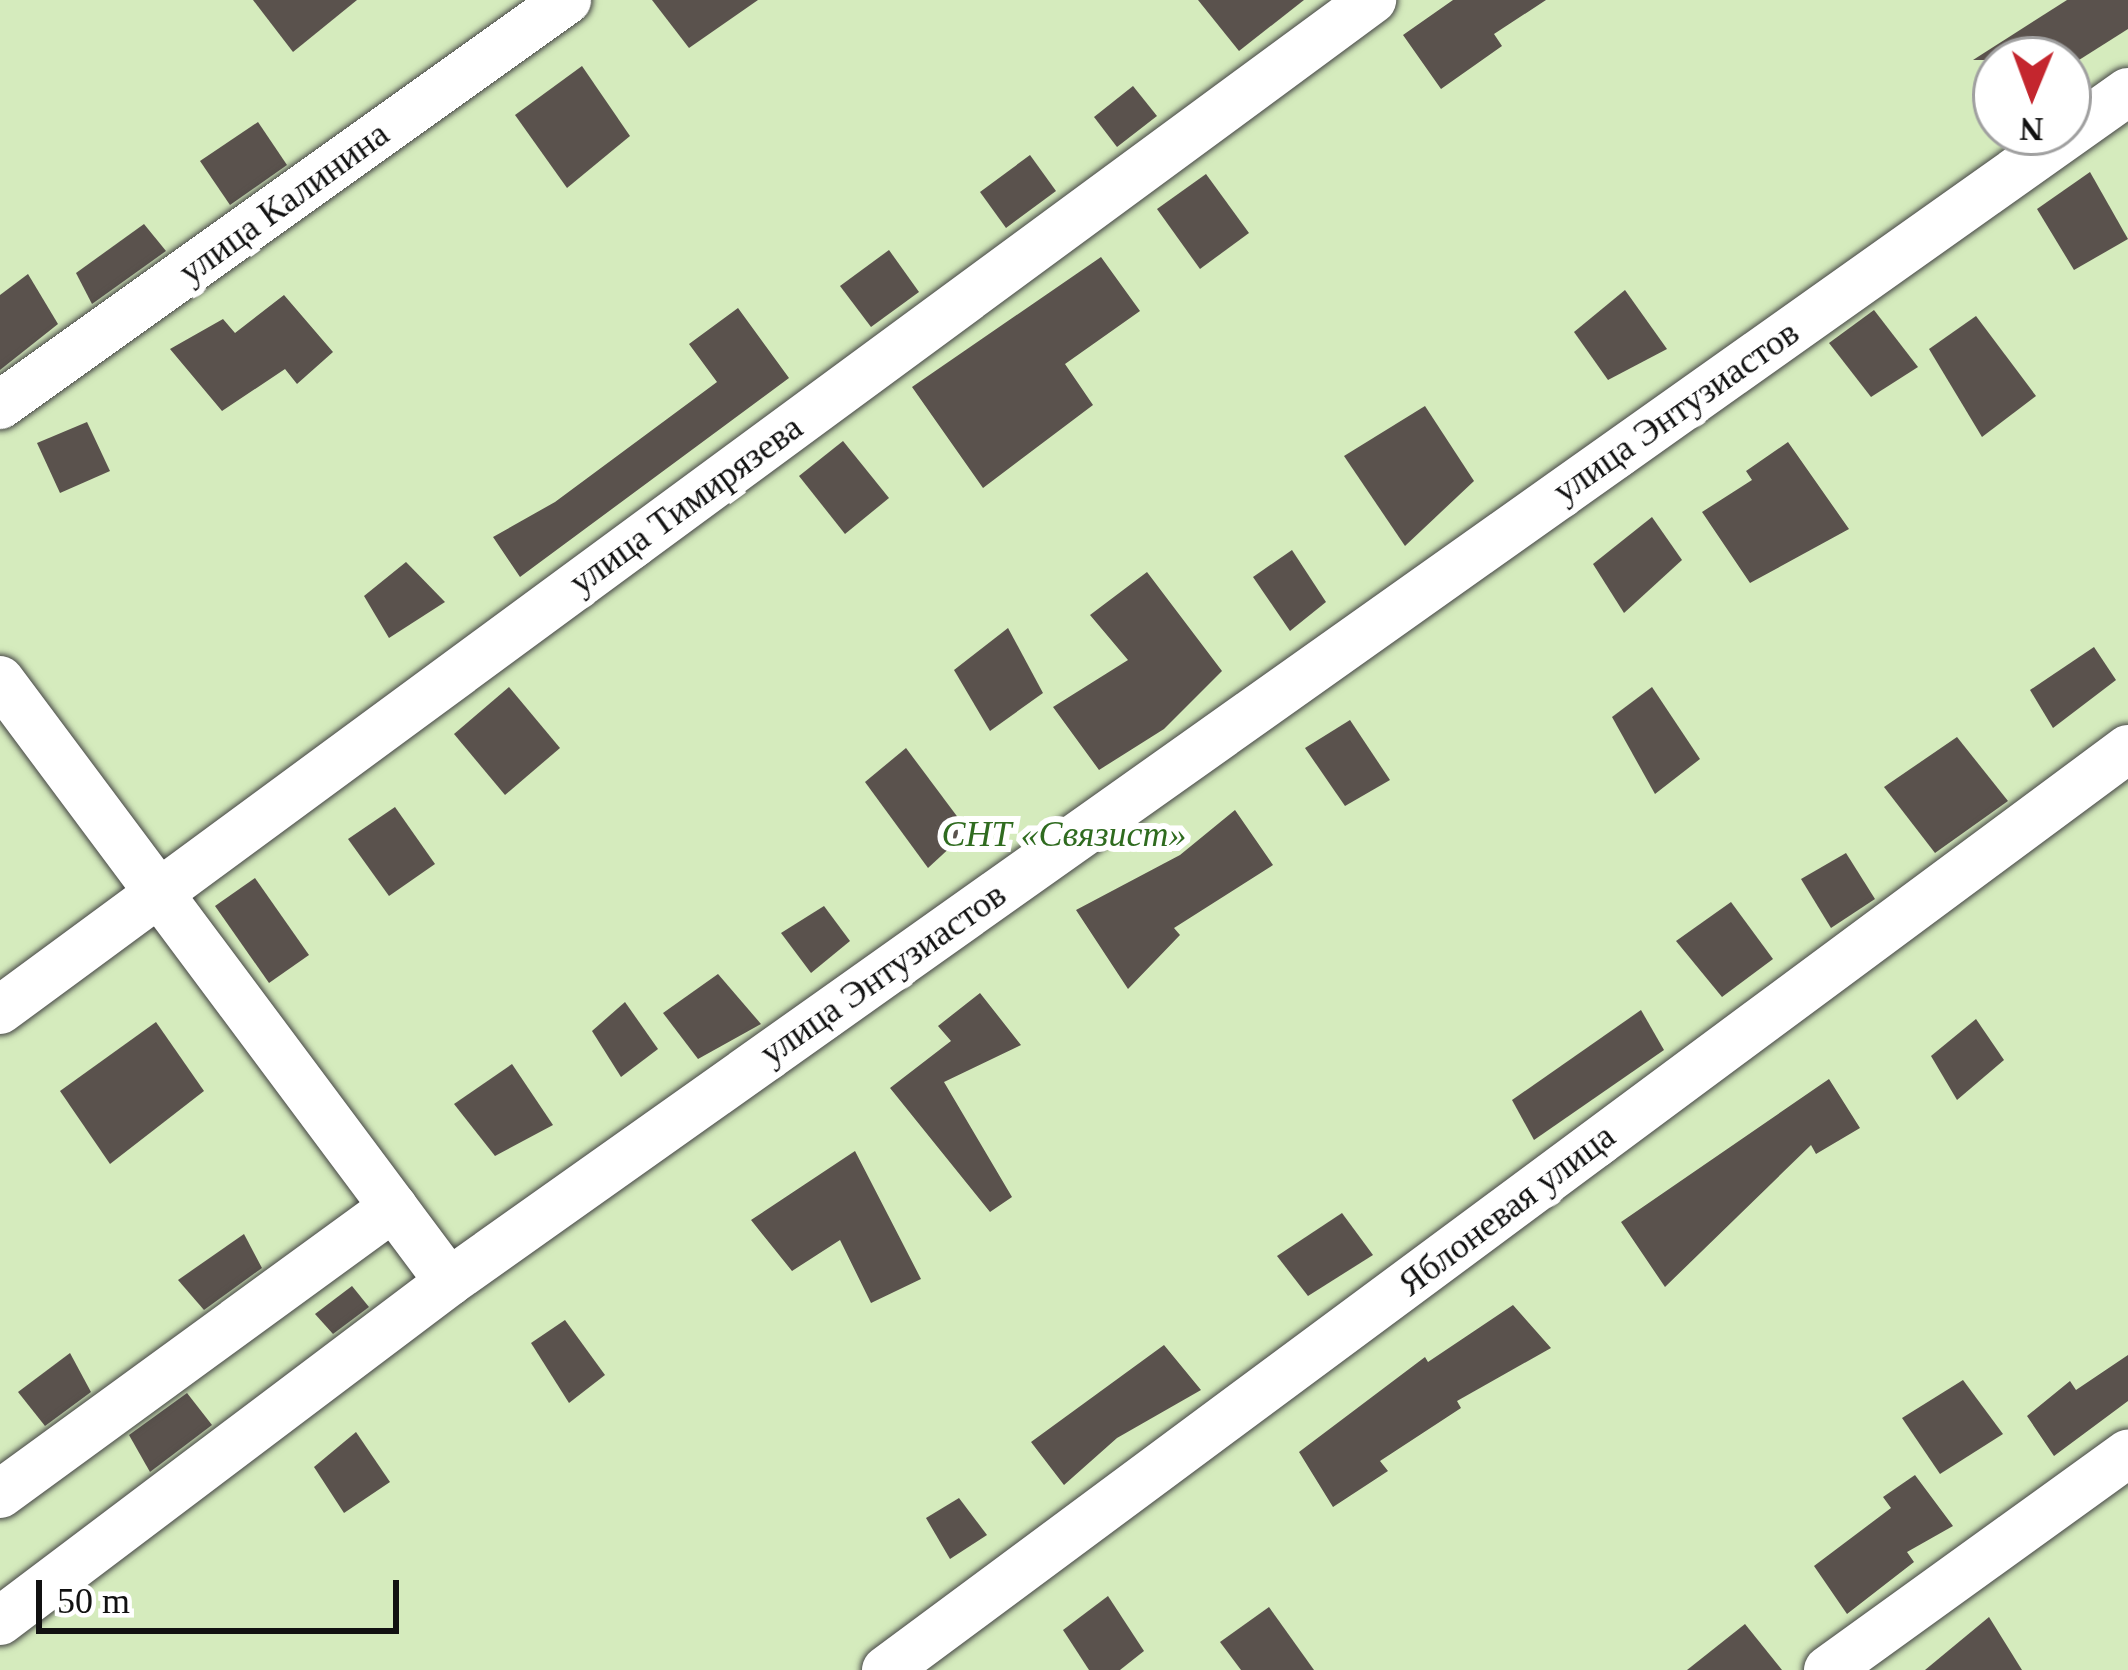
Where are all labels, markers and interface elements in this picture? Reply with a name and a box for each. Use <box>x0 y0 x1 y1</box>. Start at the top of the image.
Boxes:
north arrow <box>1972 36 2092 156</box>
text: N <box>2019 111 2044 147</box>
street label: улица Калинина <box>171 112 397 294</box>
street label: улица Энтузиастов <box>1545 311 1807 513</box>
street label: улица Тимирязева <box>561 406 811 604</box>
park label: СНТ «Связист» <box>942 813 1186 857</box>
street label: улица Энтузиастов <box>752 873 1014 1075</box>
street label: Яблоневая улица <box>1390 1115 1624 1305</box>
scale bar <box>42 1556 405 1630</box>
text: 50 m <box>57 1581 130 1621</box>

